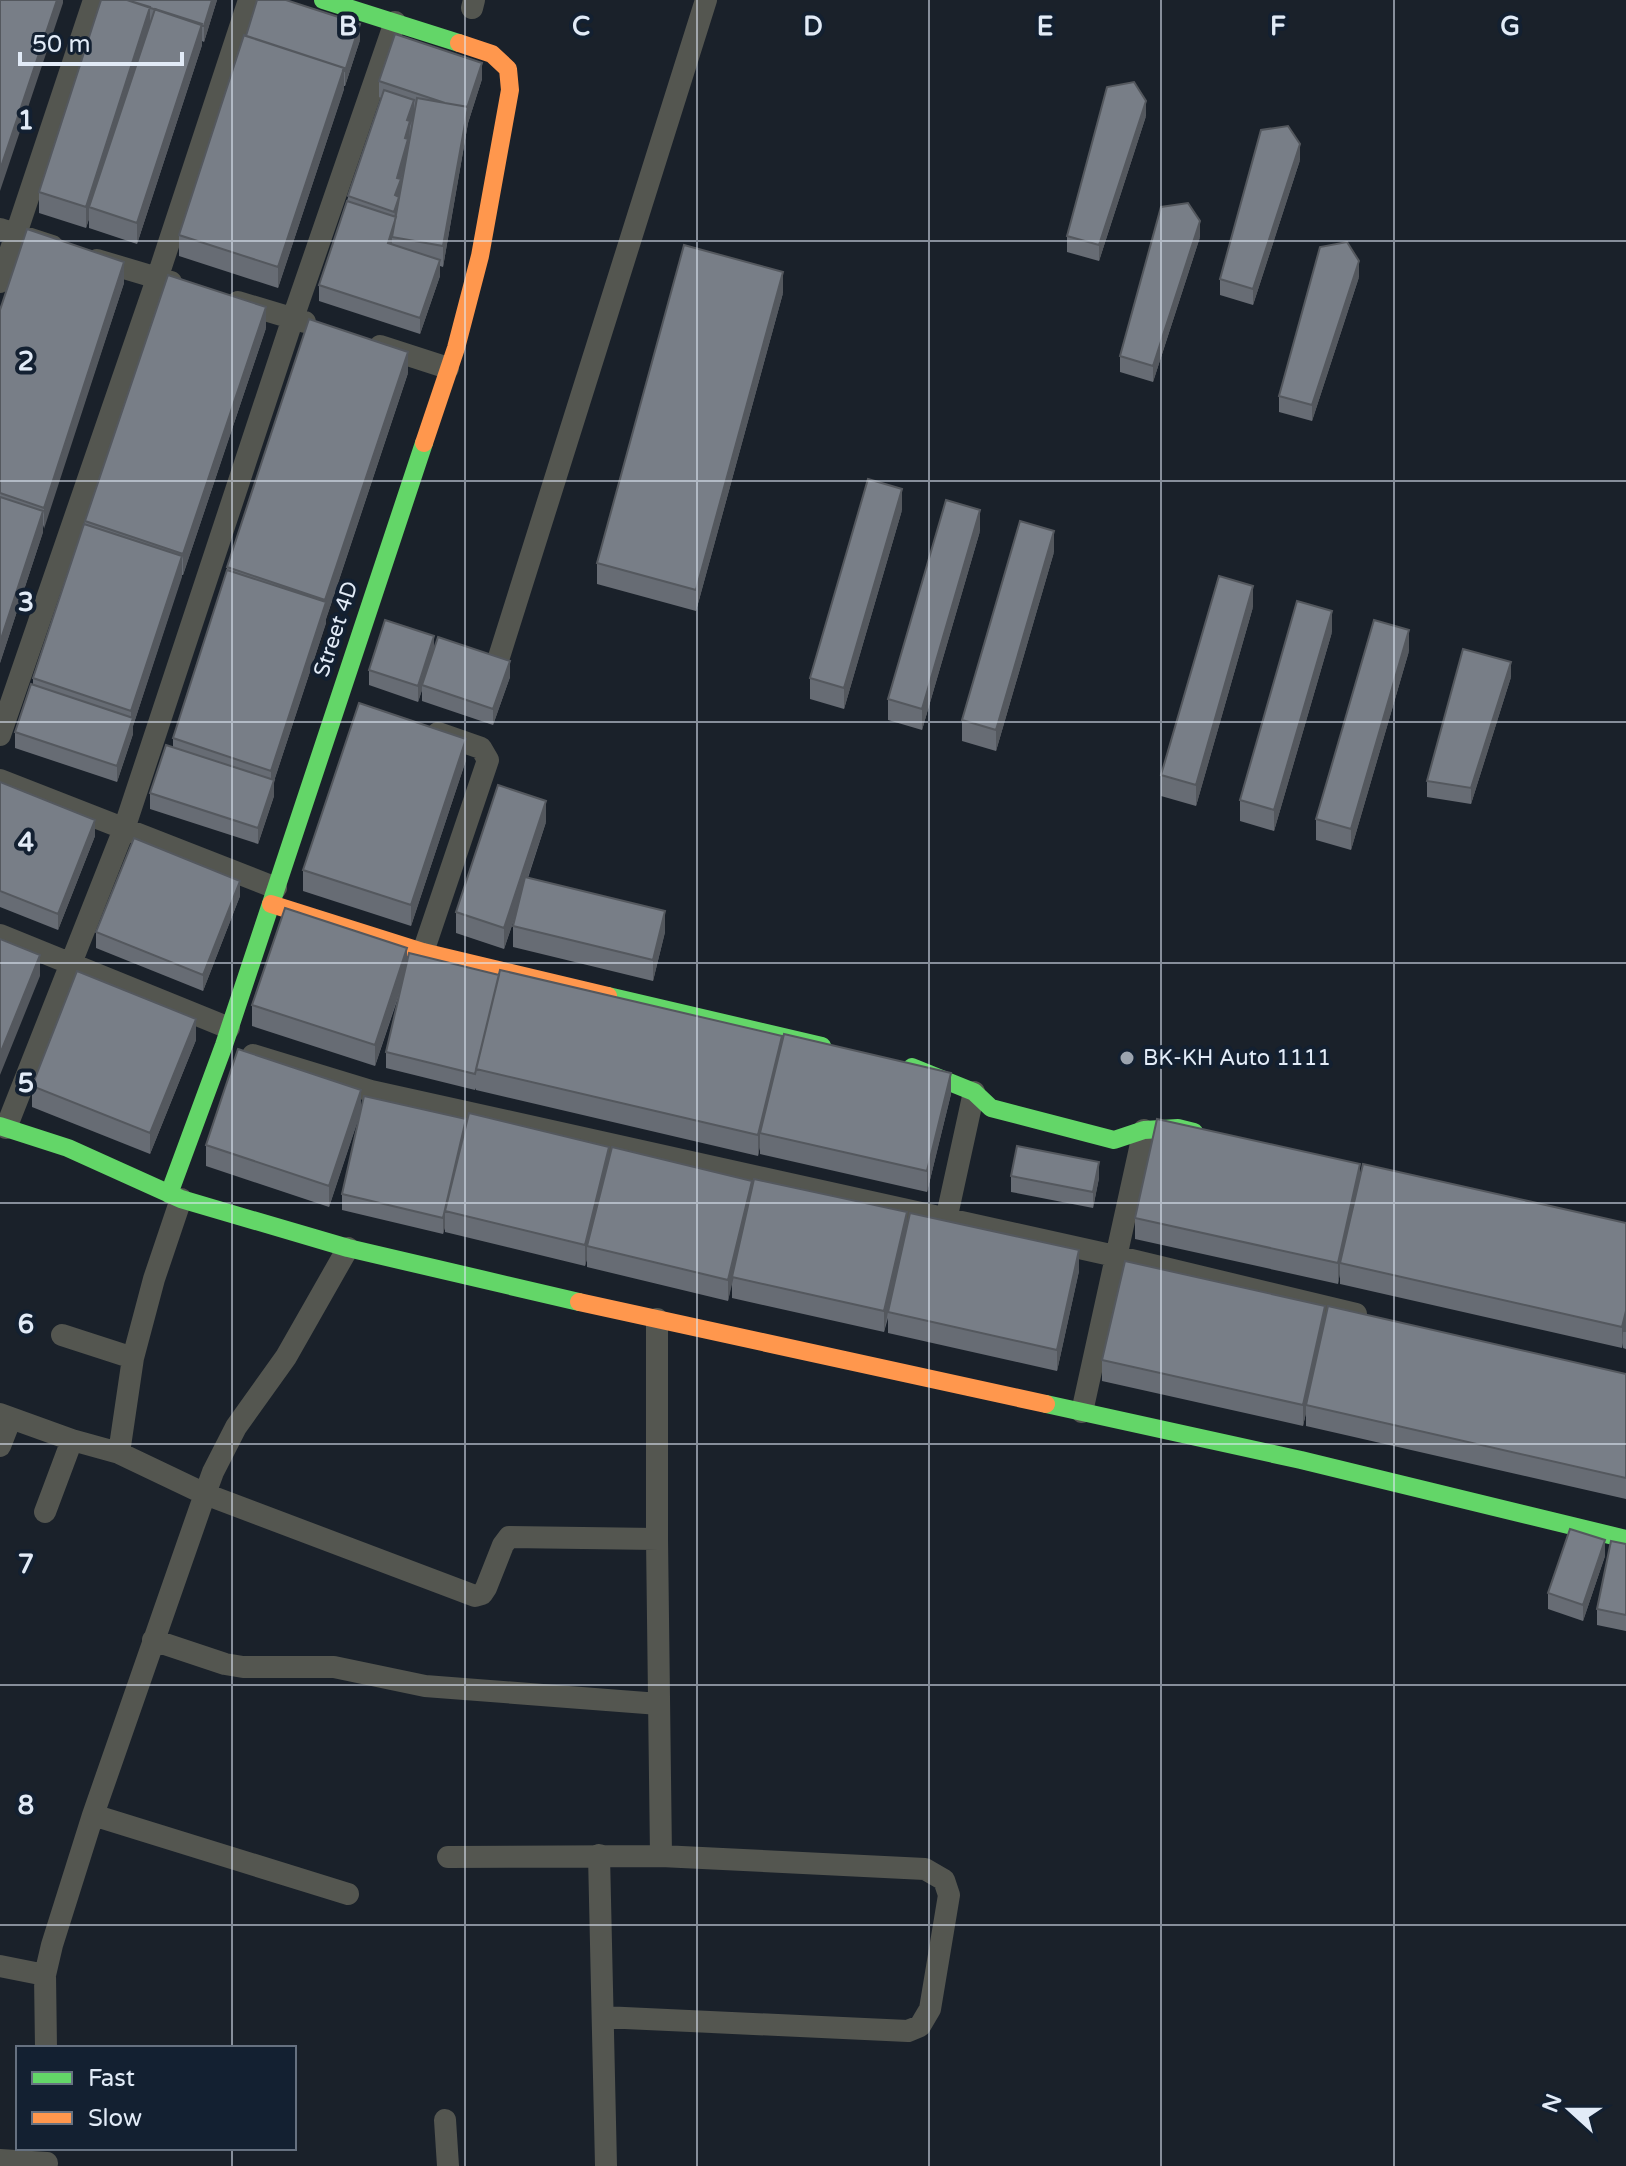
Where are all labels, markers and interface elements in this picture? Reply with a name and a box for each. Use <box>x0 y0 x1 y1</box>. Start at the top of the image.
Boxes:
text: B <box>339 11 357 42</box>
text: C <box>572 11 590 42</box>
text: D <box>803 11 823 42</box>
text: E <box>1037 11 1053 42</box>
text: F <box>1270 11 1286 42</box>
text: G <box>1500 11 1520 42</box>
scale bar <box>20 16 182 66</box>
text: 50 m <box>32 30 90 59</box>
text: 1 <box>18 105 34 136</box>
text: 2 <box>18 346 34 377</box>
street label: Street 4D <box>308 578 364 680</box>
text: 3 <box>18 587 34 618</box>
text: 4 <box>18 827 34 858</box>
place label: BK-KH Auto 1111 <box>1143 1045 1331 1071</box>
marker: BK-KH Auto 1111 <box>1118 1049 1136 1067</box>
text: 5 <box>18 1068 34 1099</box>
text: 6 <box>18 1309 34 1340</box>
text: 7 <box>18 1549 34 1580</box>
text: 8 <box>18 1790 34 1821</box>
legend <box>16 2046 296 2150</box>
text: Fast <box>88 2064 135 2093</box>
north arrow <box>1530 2070 1610 2150</box>
text: N <box>1537 2090 1568 2116</box>
text: Slow <box>88 2104 142 2133</box>

